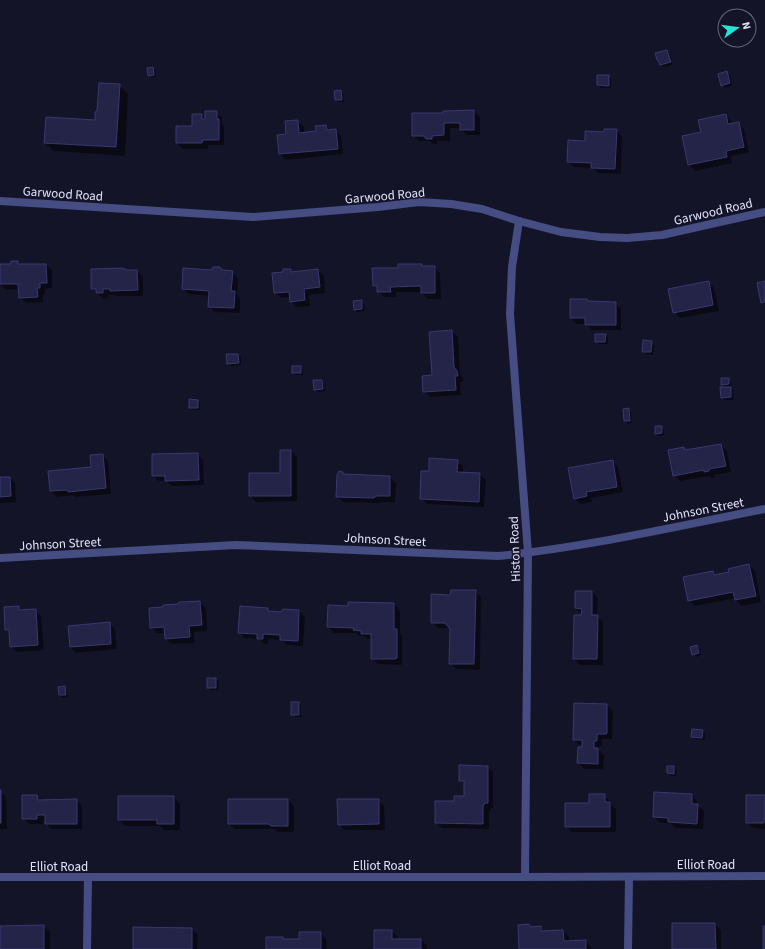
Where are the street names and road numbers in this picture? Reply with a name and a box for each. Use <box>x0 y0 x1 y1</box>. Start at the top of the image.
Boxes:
street label: Garwood Road <box>22 182 104 206</box>
street label: Garwood Road <box>344 184 426 208</box>
street label: Garwood Road <box>672 194 754 230</box>
street label: Johnson Street <box>661 493 746 527</box>
street label: Histon Road <box>505 516 525 582</box>
street label: Johnson Street <box>343 529 427 551</box>
street label: Johnson Street <box>19 533 102 555</box>
street label: Elliot Road <box>677 856 735 874</box>
street label: Elliot Road <box>353 857 411 875</box>
street label: Elliot Road <box>30 858 88 876</box>

